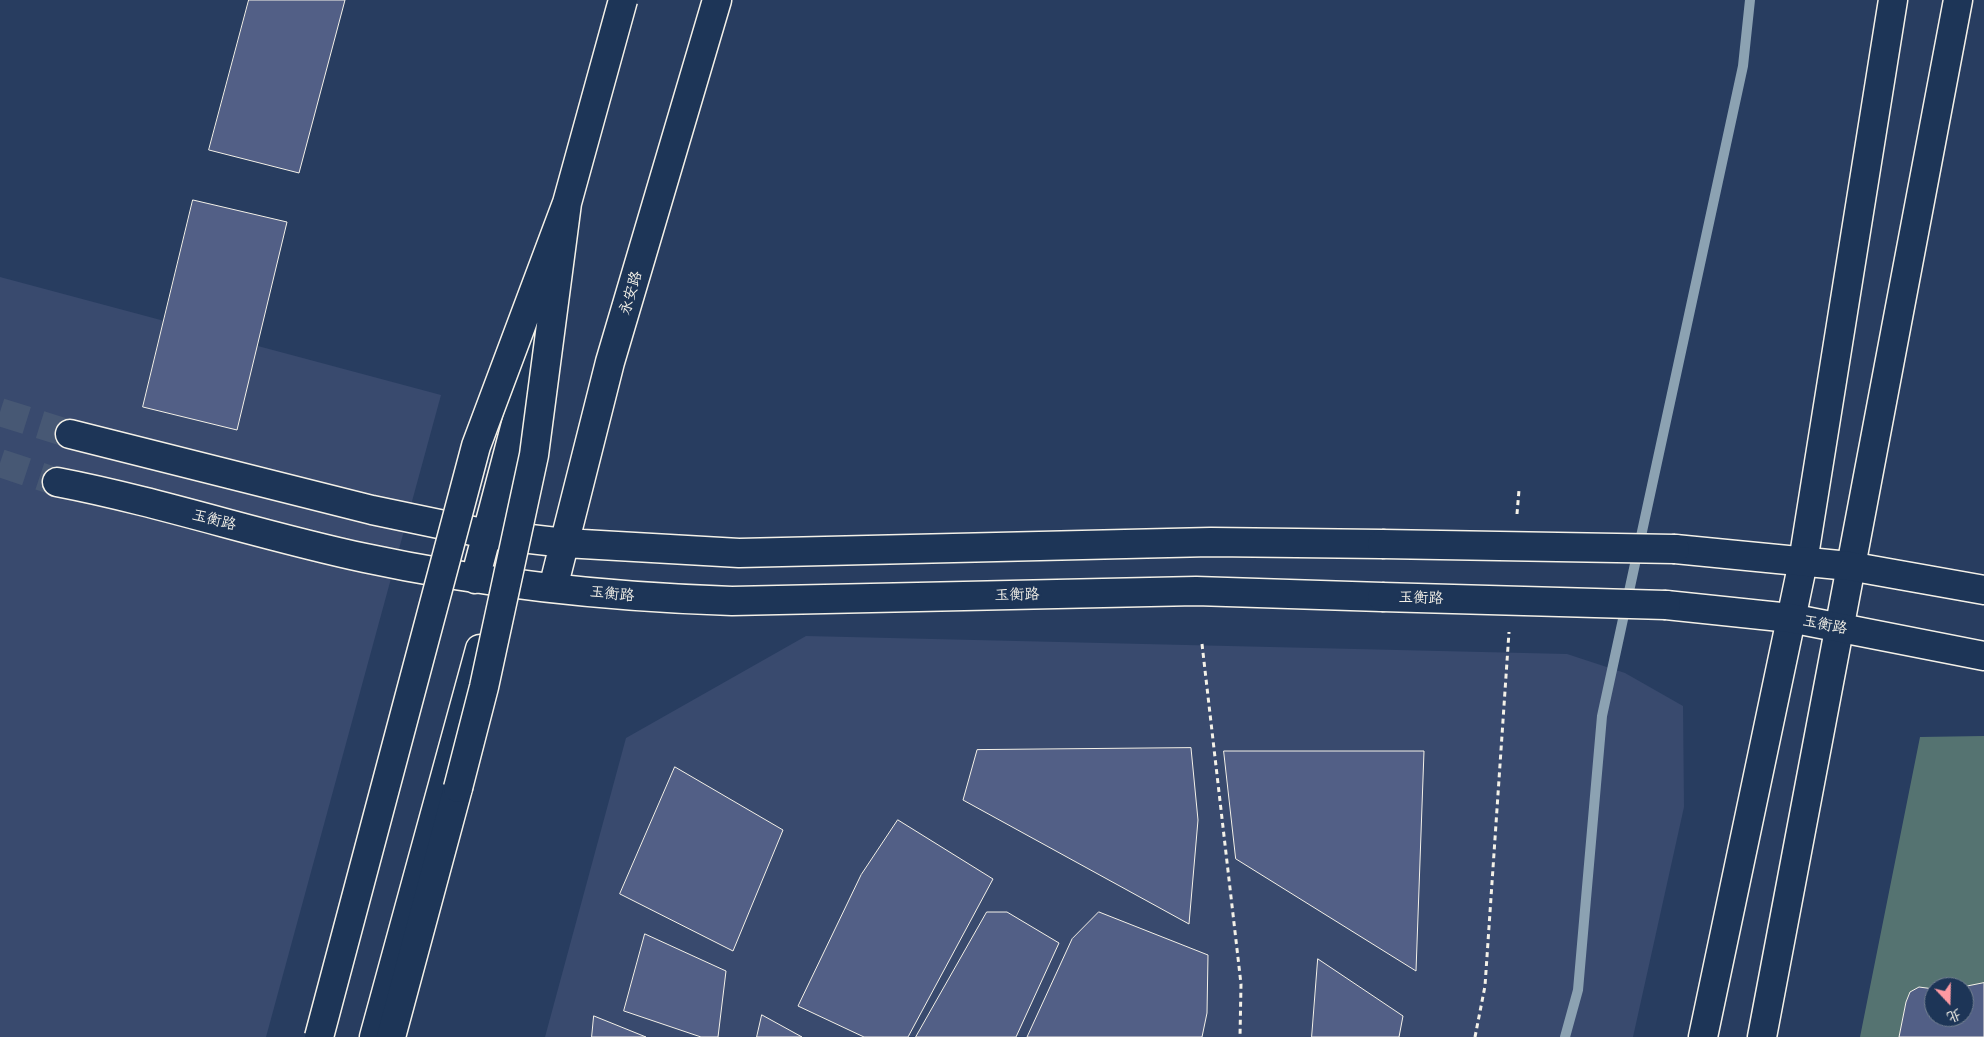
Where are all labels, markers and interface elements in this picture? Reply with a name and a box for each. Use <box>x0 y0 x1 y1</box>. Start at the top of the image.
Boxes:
street label: 永安路 <box>616 269 646 317</box>
street label: 玉衡路 <box>190 506 238 534</box>
street label: 玉衡路 <box>589 583 635 605</box>
street label: 玉衡路 <box>994 586 1040 604</box>
street label: 玉衡路 <box>1398 588 1444 608</box>
street label: 玉衡路 <box>1801 612 1849 638</box>
north arrow <box>1924 977 1974 1027</box>
text: 北 <box>1945 1005 1964 1026</box>

